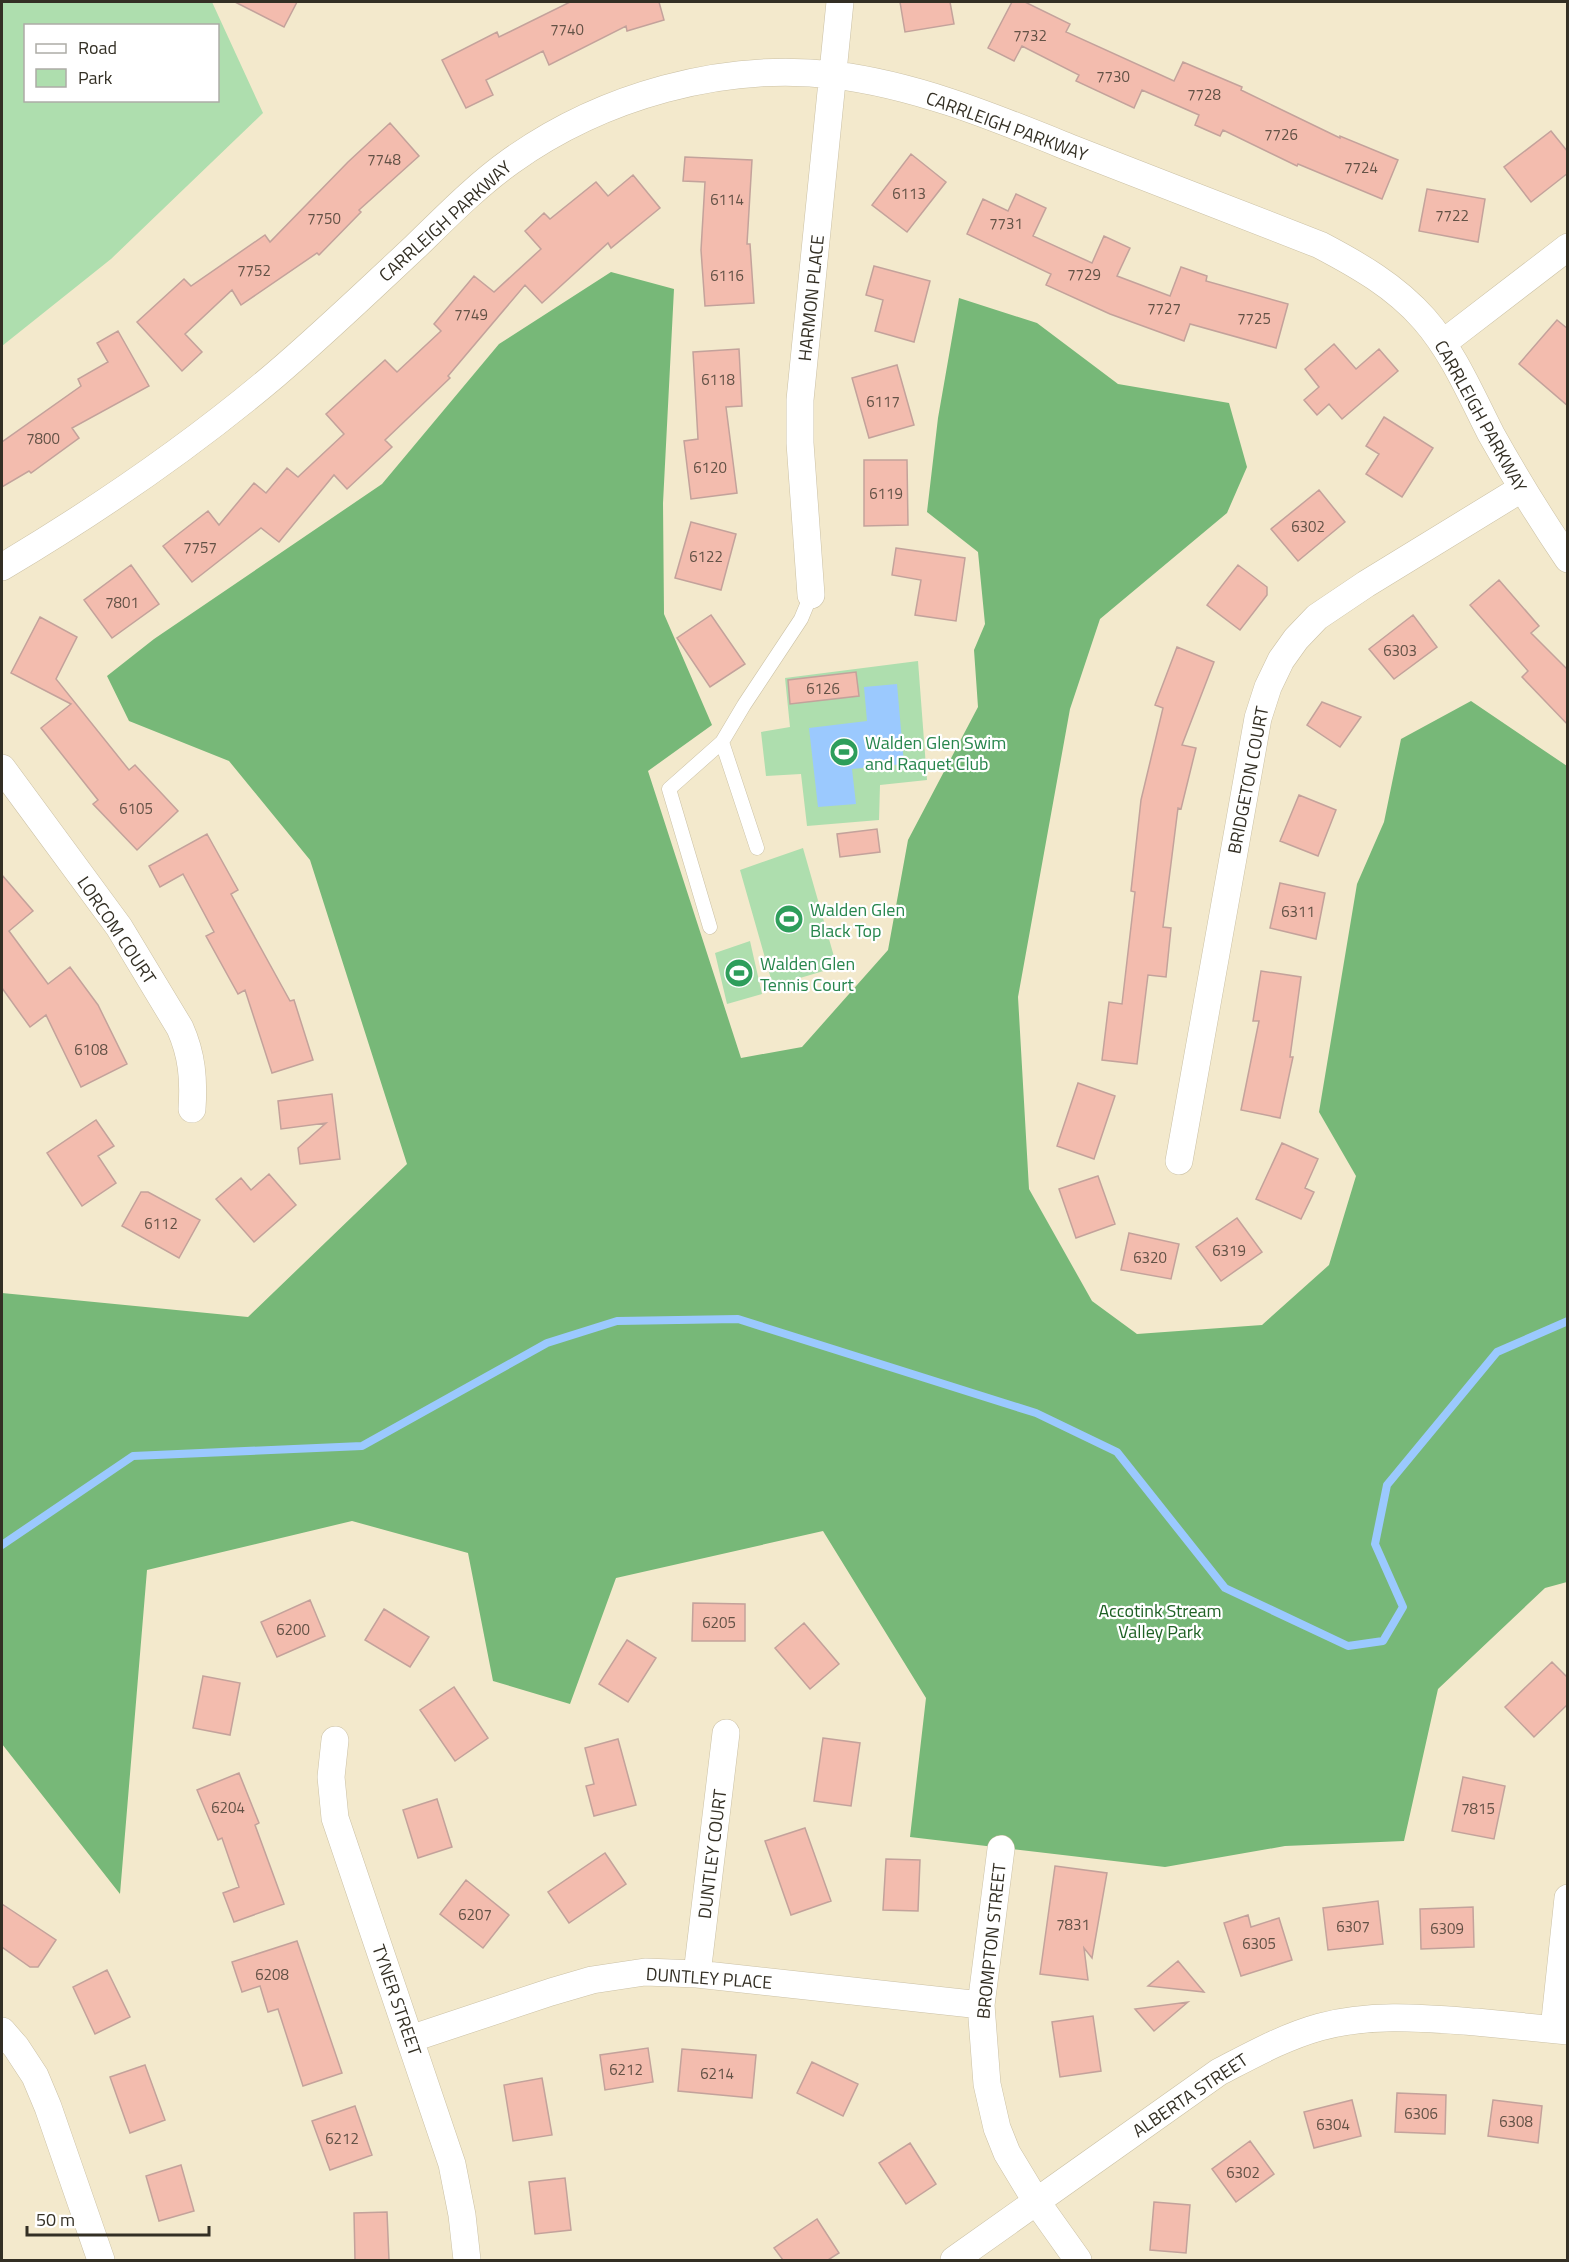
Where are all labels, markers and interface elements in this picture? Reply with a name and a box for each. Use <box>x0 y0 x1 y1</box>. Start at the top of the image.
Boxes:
house number: 7740 <box>550 18 584 41</box>
legend <box>24 24 219 102</box>
house number: 7732 <box>1013 24 1047 47</box>
text: Road <box>78 34 117 61</box>
text: Park <box>78 64 113 91</box>
house number: 7730 <box>1096 65 1130 88</box>
house number: 7728 <box>1187 83 1221 106</box>
street label: CARRLEIGH PARKWAY <box>922 84 1092 168</box>
house number: 7726 <box>1264 123 1298 146</box>
house number: 7748 <box>367 148 401 171</box>
street label: CARRLEIGH PARKWAY <box>373 154 517 288</box>
house number: 7724 <box>1344 156 1378 179</box>
house number: 6113 <box>892 182 926 205</box>
house number: 6114 <box>710 188 744 211</box>
house number: 7722 <box>1435 204 1469 227</box>
house number: 7750 <box>307 207 341 230</box>
house number: 7731 <box>989 212 1023 235</box>
street label: HARMON PLACE <box>791 234 831 362</box>
house number: 7752 <box>237 259 271 282</box>
house number: 7729 <box>1067 263 1101 286</box>
house number: 6116 <box>710 264 744 287</box>
house number: 7727 <box>1147 297 1181 320</box>
house number: 7749 <box>454 303 488 326</box>
house number: 7725 <box>1237 307 1271 330</box>
street label: CARRLEIGH PARKWAY <box>1428 335 1534 497</box>
house number: 6118 <box>701 368 735 391</box>
house number: 6117 <box>866 390 900 413</box>
house number: 7800 <box>26 427 60 450</box>
house number: 6120 <box>693 456 727 479</box>
house number: 6119 <box>869 482 903 505</box>
house number: 6302 <box>1291 515 1325 538</box>
house number: 7757 <box>183 536 217 559</box>
house number: 6122 <box>689 545 723 568</box>
house number: 7801 <box>105 591 139 614</box>
house number: 6303 <box>1383 639 1417 662</box>
house number: 6126 <box>806 677 840 700</box>
street label: BRIDGETON COURT <box>1220 703 1276 856</box>
place label: Walden Glen Swim and Raquet Club <box>865 729 1006 777</box>
sports icon: Walden Glen Swim and Raquet Club <box>828 736 860 768</box>
house number: 6105 <box>119 797 153 820</box>
street label: LORCOM COURT <box>71 871 163 990</box>
place label: Walden Glen Black Top <box>810 896 905 944</box>
house number: 6311 <box>1281 900 1315 923</box>
sports icon: Walden Glen Black Top <box>773 903 805 935</box>
place label: Walden Glen Tennis Court <box>760 950 855 998</box>
sports icon: Walden Glen Tennis Court <box>723 957 755 989</box>
house number: 6108 <box>74 1038 108 1061</box>
house number: 6112 <box>144 1212 178 1235</box>
house number: 6319 <box>1212 1239 1246 1262</box>
house number: 6320 <box>1133 1246 1167 1269</box>
park label: Accotink Stream Valley Park <box>1098 1597 1222 1645</box>
house number: 6205 <box>702 1611 736 1634</box>
house number: 6200 <box>276 1618 310 1641</box>
street label: DUNTLEY COURT <box>691 1787 733 1920</box>
house number: 6204 <box>211 1796 245 1819</box>
house number: 7815 <box>1461 1797 1495 1820</box>
street label: BROMPTON STREET <box>969 1861 1013 2020</box>
house number: 6207 <box>458 1903 492 1926</box>
house number: 7831 <box>1056 1913 1090 1936</box>
house number: 6307 <box>1336 1915 1370 1938</box>
house number: 6309 <box>1430 1917 1464 1940</box>
house number: 6305 <box>1242 1932 1276 1955</box>
street label: TYNER STREET <box>365 1941 429 2060</box>
street label: DUNTLEY PLACE <box>645 1960 773 1996</box>
house number: 6208 <box>255 1963 289 1986</box>
street label: ALBERTA STREET <box>1127 2046 1254 2144</box>
house number: 6212 <box>609 2058 643 2081</box>
house number: 6214 <box>700 2062 734 2085</box>
house number: 6306 <box>1404 2102 1438 2125</box>
house number: 6308 <box>1499 2110 1533 2133</box>
house number: 6304 <box>1316 2113 1350 2136</box>
house number: 6212 <box>325 2127 359 2150</box>
house number: 6302 <box>1226 2161 1260 2184</box>
scale bar <box>27 2199 208 2237</box>
text: 50 m <box>36 2206 75 2233</box>

